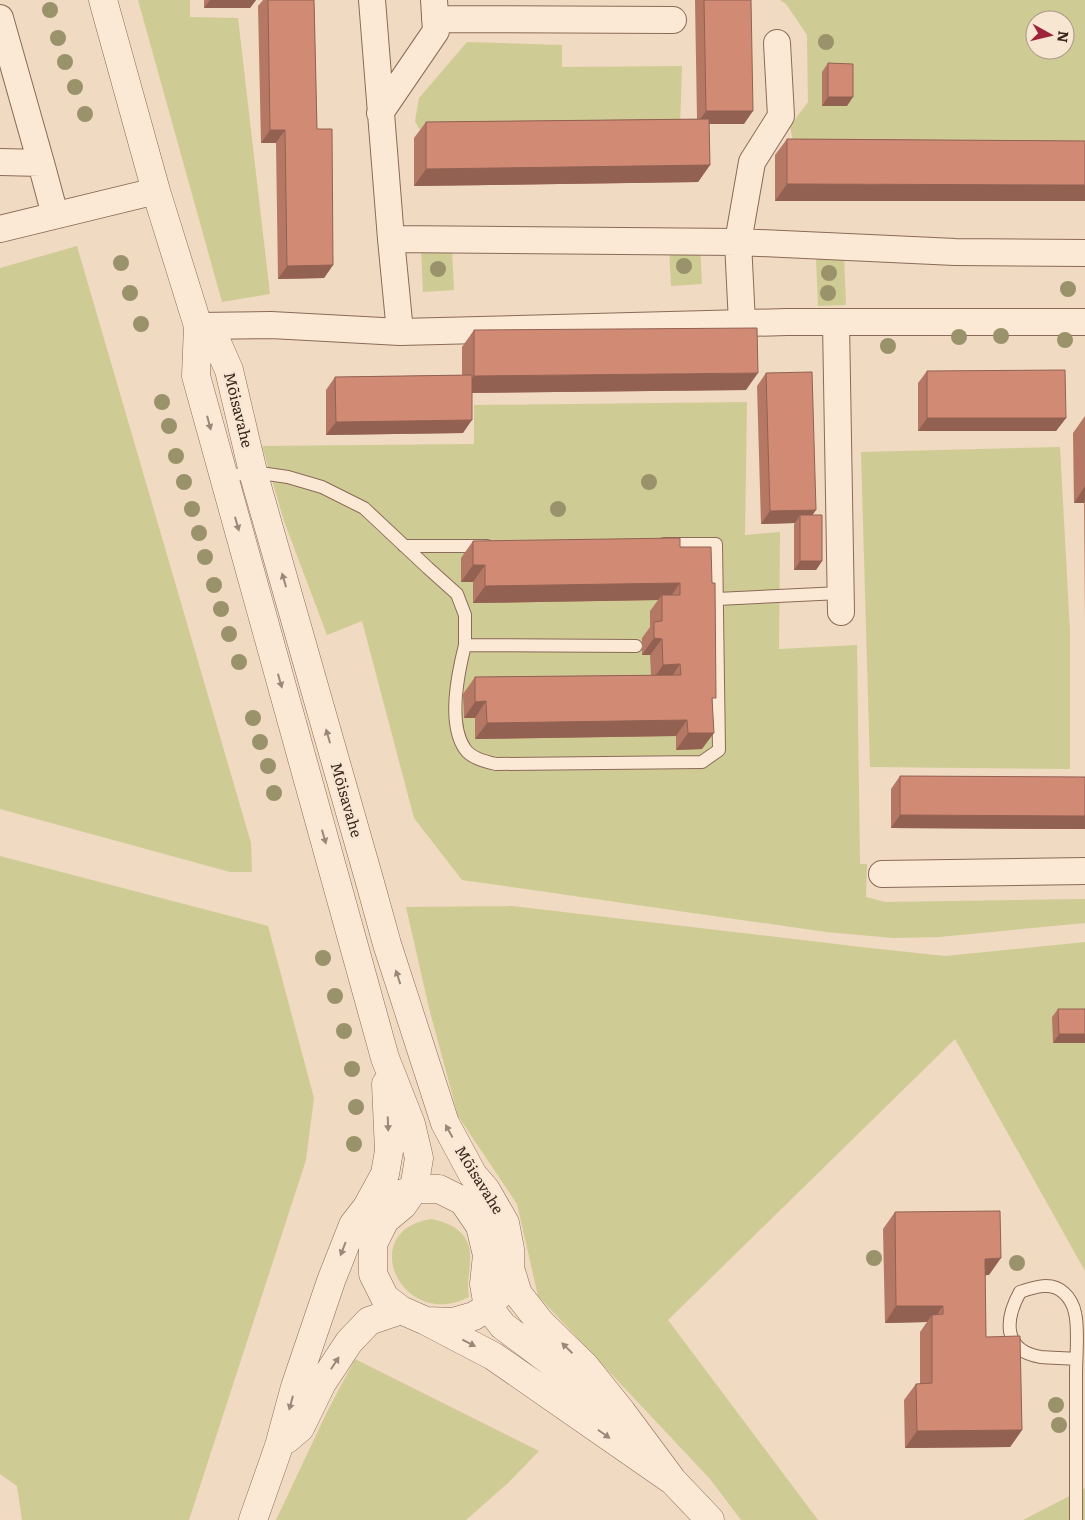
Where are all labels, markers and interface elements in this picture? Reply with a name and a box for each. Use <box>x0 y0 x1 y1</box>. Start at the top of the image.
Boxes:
north arrow <box>1025 10 1075 60</box>
text: N <box>1053 30 1075 44</box>
street label: Mõisavahe <box>219 369 260 450</box>
one-way arrow <box>205 415 213 430</box>
one-way arrow <box>233 517 241 532</box>
one-way arrow <box>280 572 288 587</box>
one-way arrow <box>277 673 285 688</box>
one-way arrow <box>324 729 332 744</box>
street label: Mõisavahe <box>326 759 369 840</box>
one-way arrow <box>321 830 329 845</box>
one-way arrow <box>393 969 401 984</box>
one-way arrow <box>385 1116 393 1132</box>
one-way arrow <box>445 1123 453 1138</box>
street label: Mõisavahe <box>450 1140 511 1218</box>
one-way arrow <box>339 1242 347 1257</box>
one-way arrow <box>462 1339 476 1347</box>
one-way arrow <box>561 1342 573 1354</box>
one-way arrow <box>330 1357 340 1370</box>
one-way arrow <box>287 1395 295 1410</box>
one-way arrow <box>597 1429 611 1439</box>

